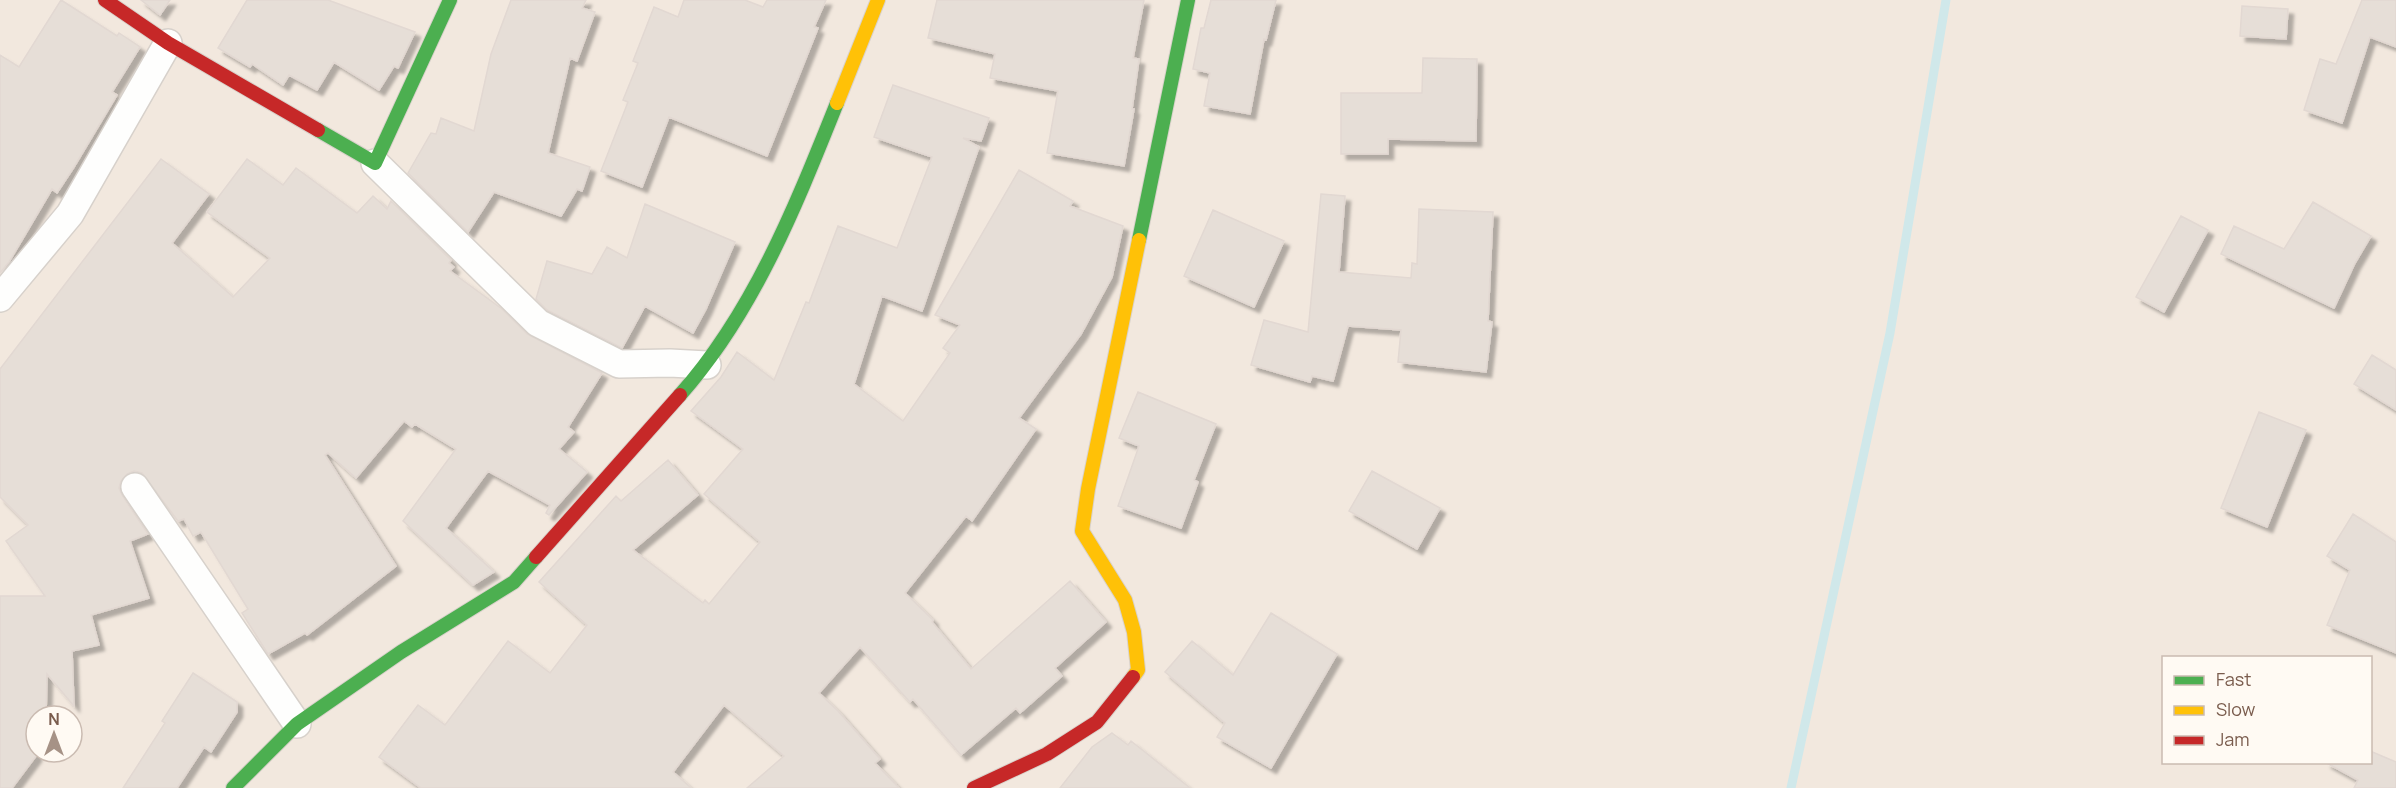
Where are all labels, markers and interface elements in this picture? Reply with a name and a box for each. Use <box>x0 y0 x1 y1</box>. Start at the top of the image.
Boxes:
legend <box>2162 656 2372 764</box>
text: Fast <box>2216 667 2251 691</box>
text: Slow <box>2216 697 2256 721</box>
north arrow <box>24 704 84 764</box>
text: N <box>48 708 60 730</box>
text: Jam <box>2216 727 2250 751</box>

